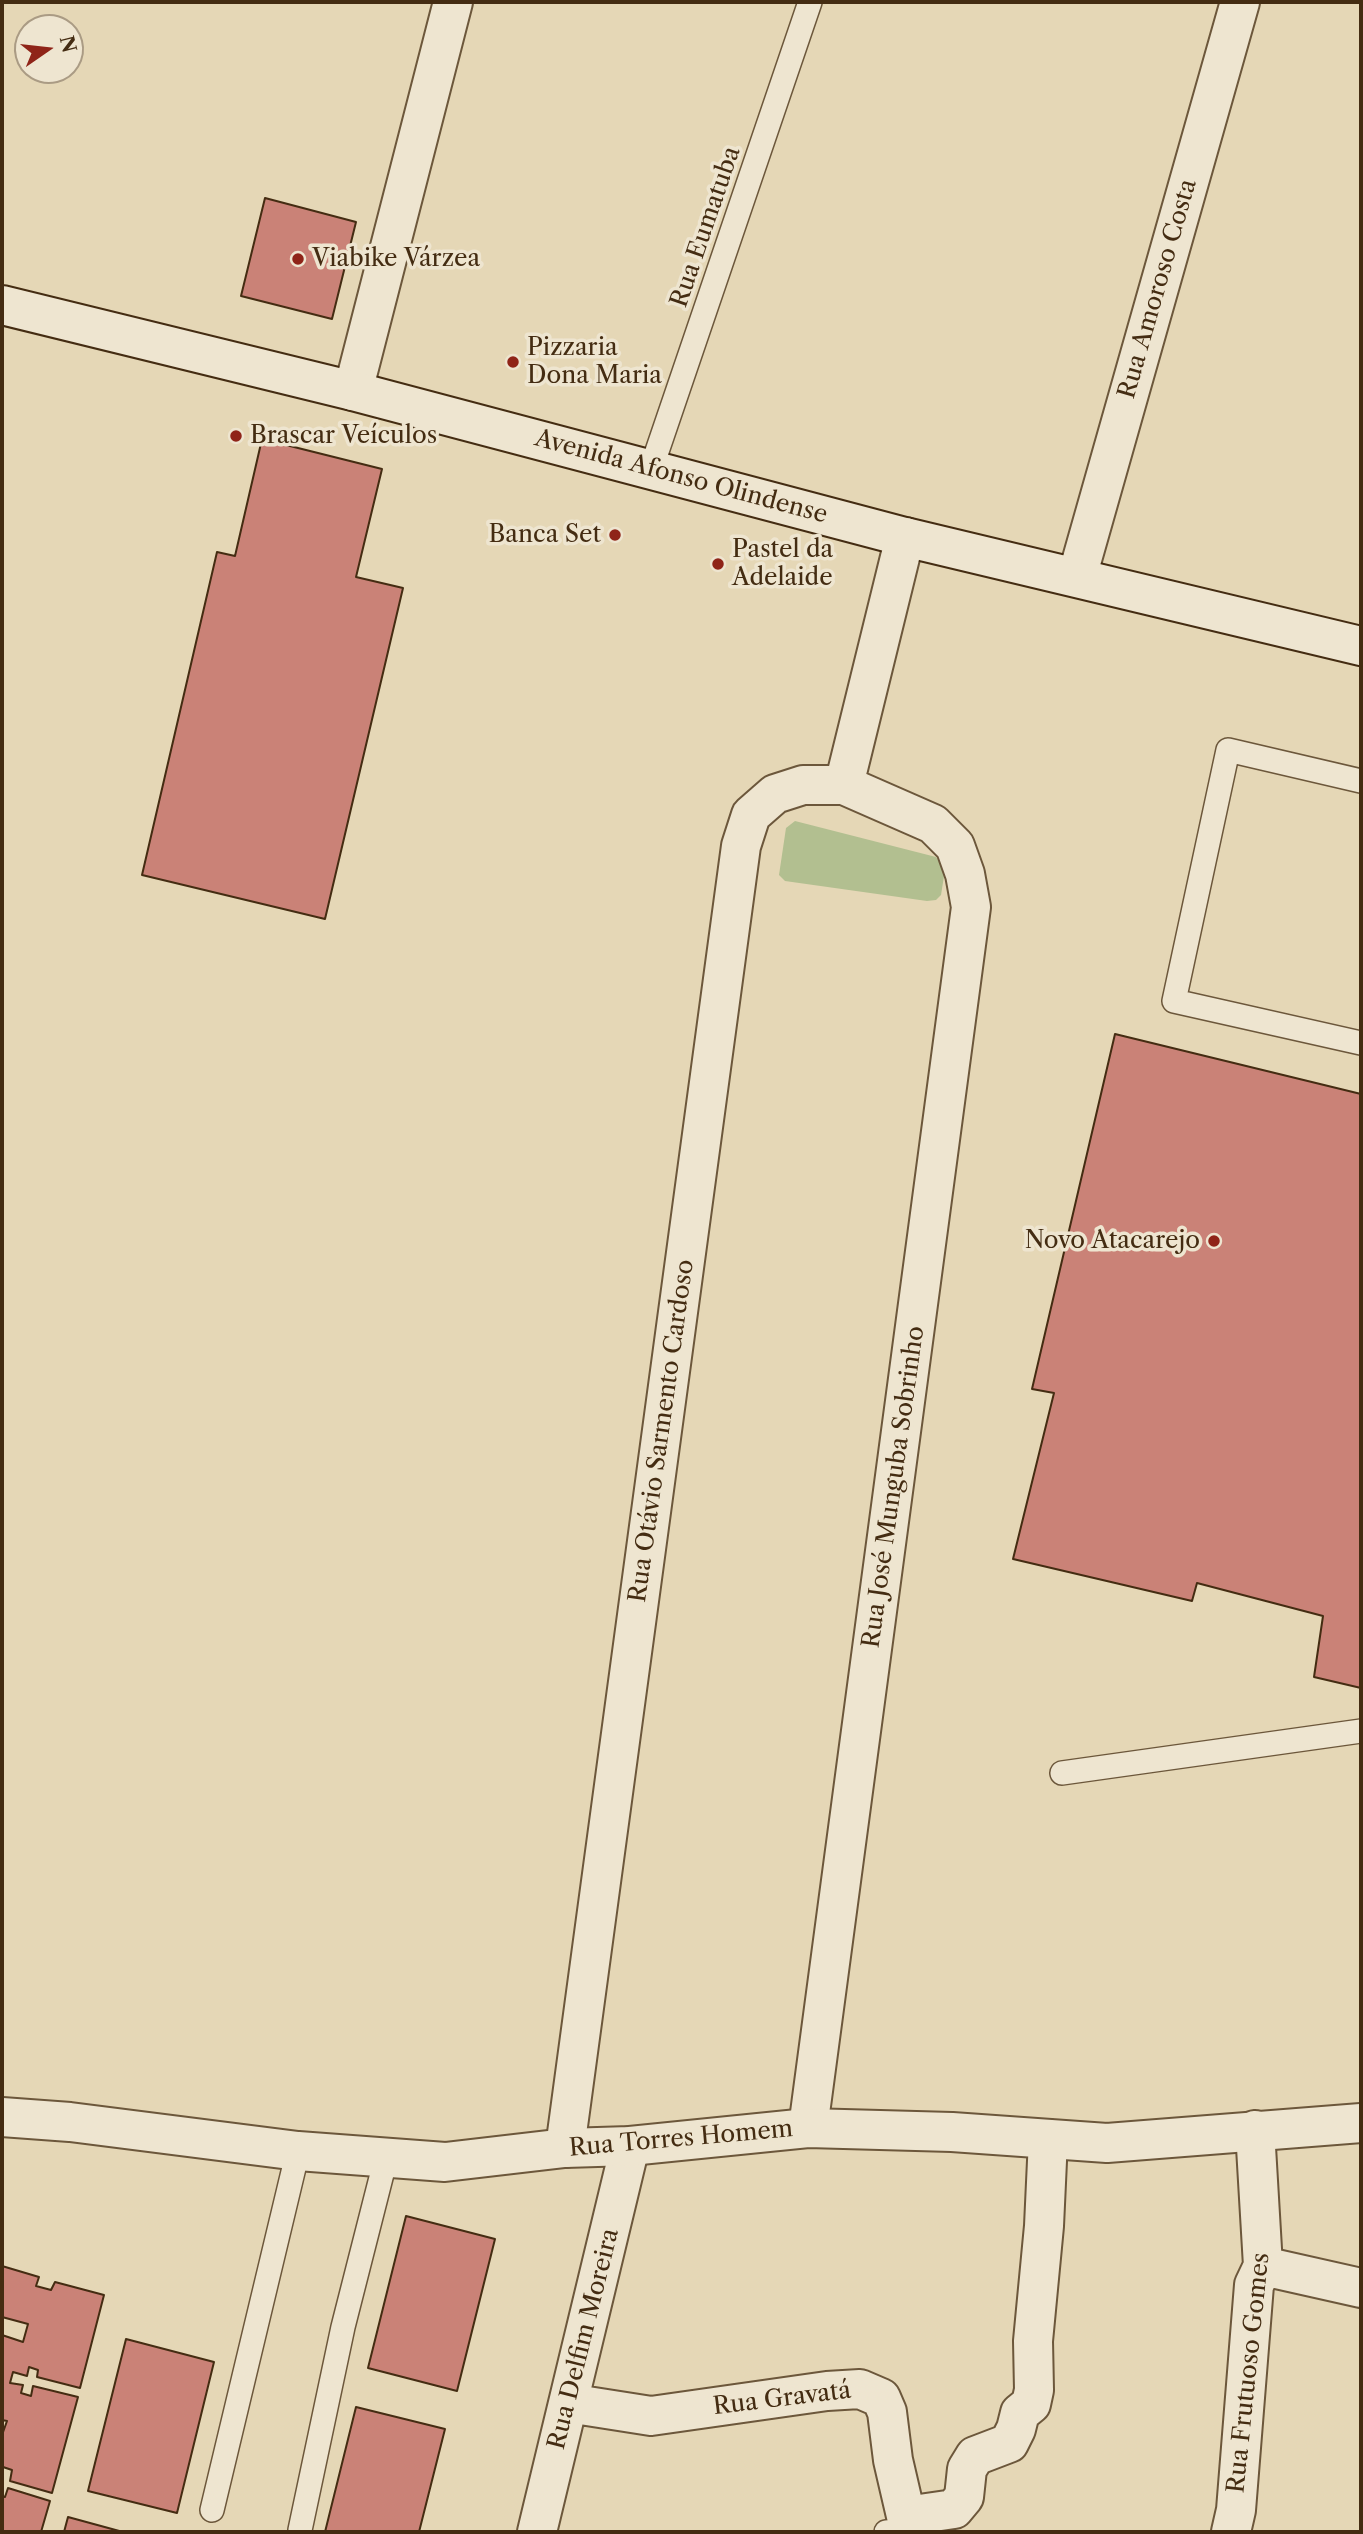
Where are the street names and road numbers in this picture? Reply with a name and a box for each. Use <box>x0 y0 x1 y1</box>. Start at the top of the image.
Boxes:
street label: Rua Eumatuba <box>665 143 747 311</box>
street label: Rua Amoroso Costa <box>1113 176 1203 402</box>
street label: Avenida Afonso Olindense <box>532 424 830 530</box>
street label: Rua Otávio Sarmento Cardoso <box>624 1258 700 1604</box>
street label: Rua José Munguba Sobrinho <box>857 1324 931 1650</box>
street label: Rua Torres Homem <box>568 2115 794 2163</box>
street label: Rua Delfim Moreira <box>543 2225 625 2453</box>
street label: Rua Frutuoso Gomes <box>1222 2251 1276 2495</box>
street label: Rua Gravatá <box>711 2376 853 2422</box>

